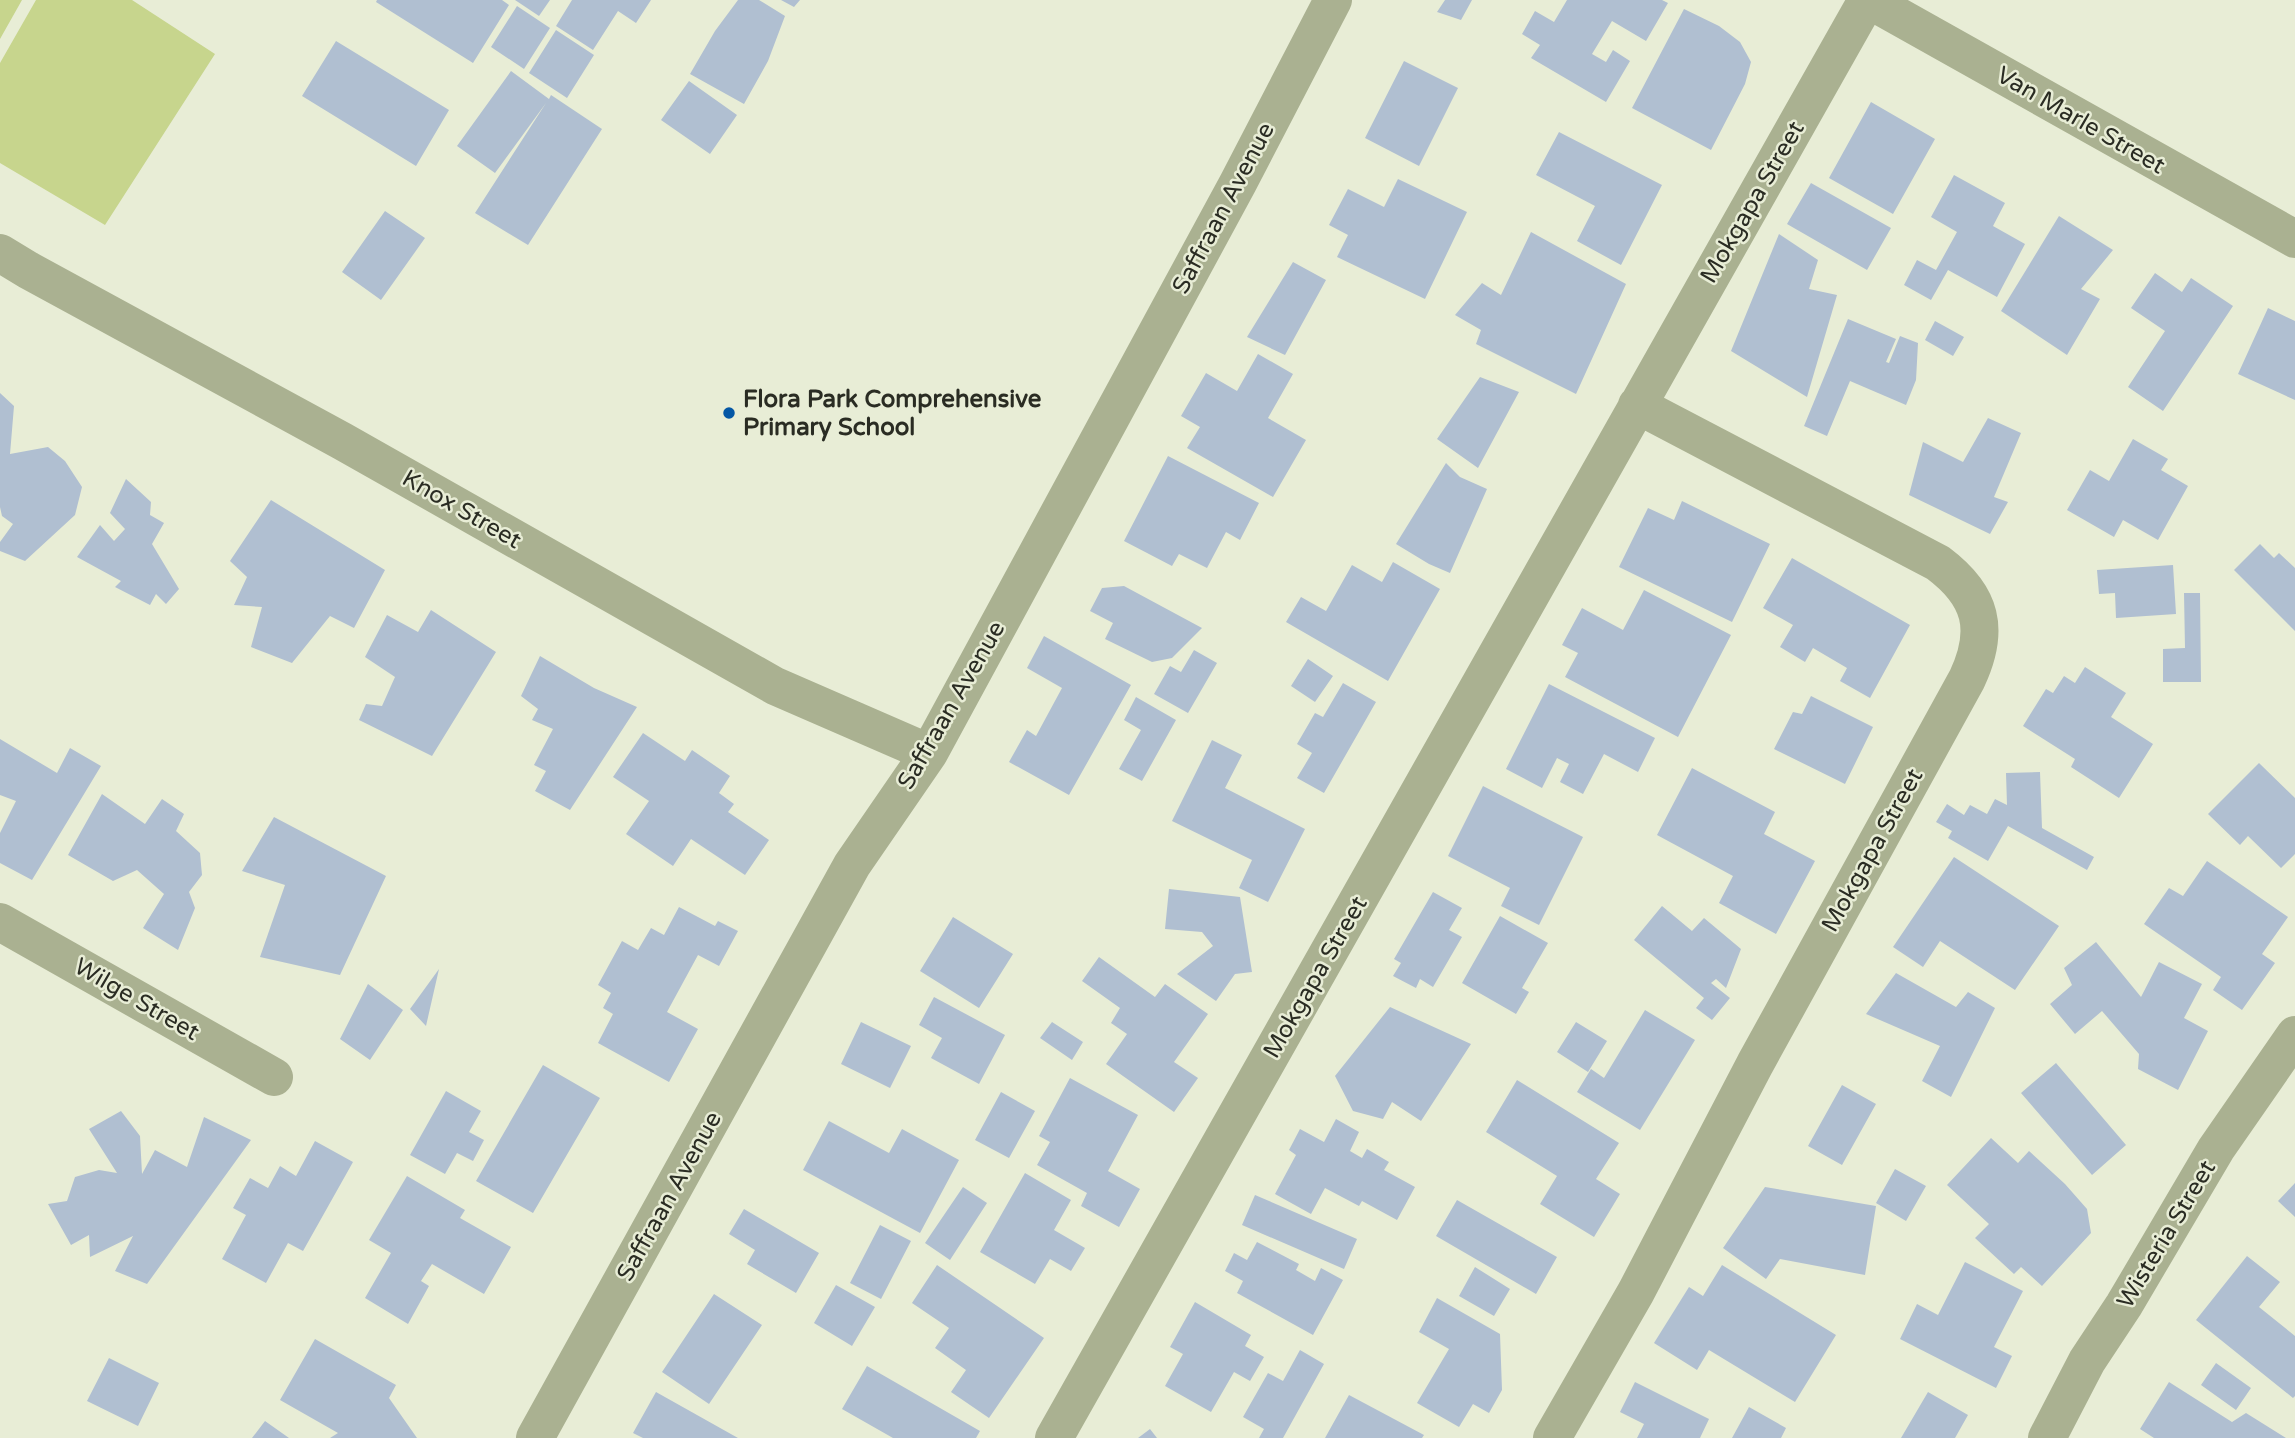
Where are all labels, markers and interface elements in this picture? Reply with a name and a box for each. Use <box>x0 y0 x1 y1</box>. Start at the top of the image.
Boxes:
street label: Van Marle Street <box>1991 60 2170 180</box>
street label: Mokgapa Street <box>1694 116 1811 288</box>
street label: Saffraan Avenue <box>1166 118 1281 299</box>
place label: Flora Park Comprehensive Primary School <box>743 385 1042 442</box>
marker: Flora Park Comprehensive Primary School <box>721 405 737 421</box>
street label: Knox Street <box>397 464 527 555</box>
street label: Saffraan Avenue <box>892 616 1011 795</box>
street label: Mokgapa Street <box>1816 763 1929 937</box>
street label: Mokgapa Street <box>1257 891 1374 1063</box>
street label: Wilge Street <box>69 952 204 1047</box>
street label: Saffraan Avenue <box>611 1106 728 1286</box>
street label: Wisteria Street <box>2111 1155 2222 1314</box>

